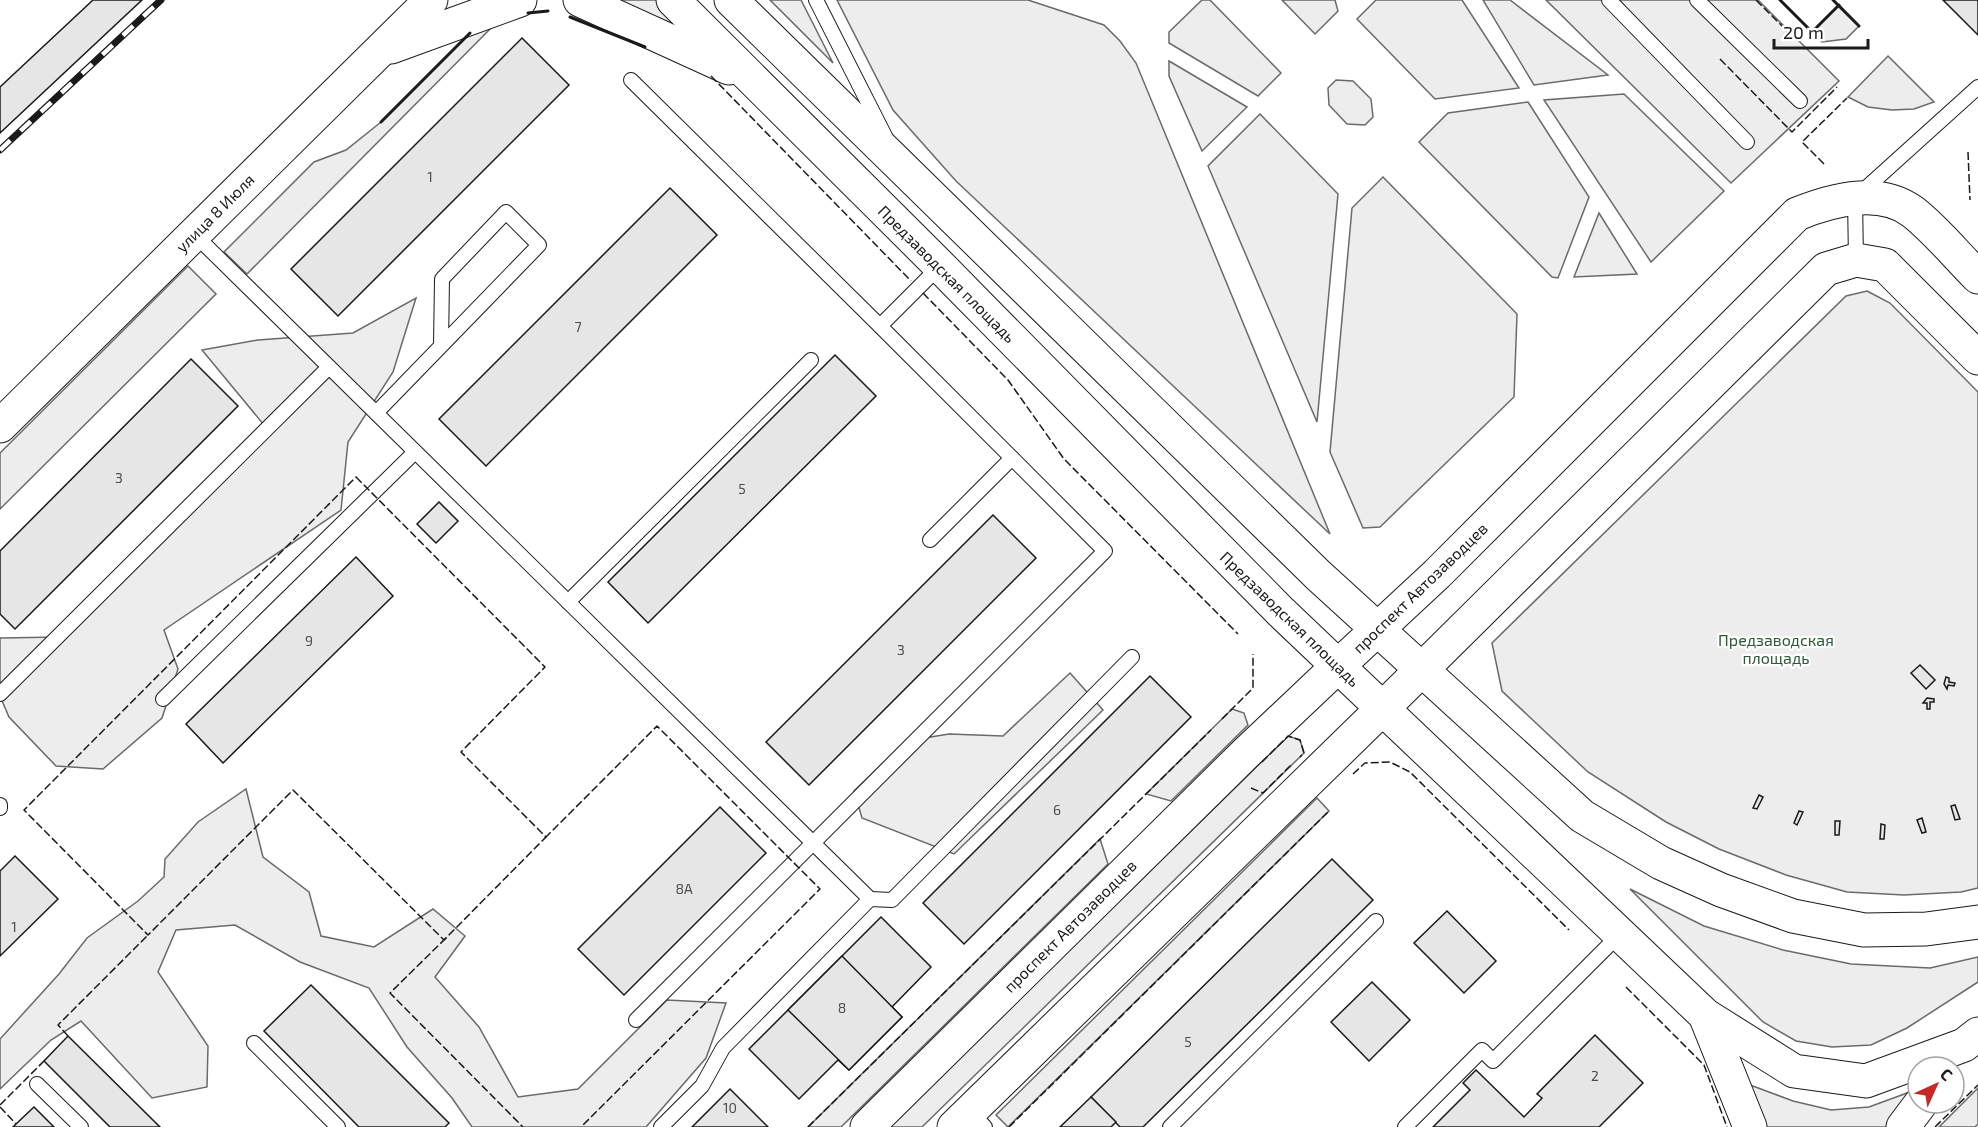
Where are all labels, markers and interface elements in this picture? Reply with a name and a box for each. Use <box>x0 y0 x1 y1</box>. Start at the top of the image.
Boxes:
scale bar <box>1774 12 1868 50</box>
text: 20 m <box>1783 21 1824 43</box>
house number: 1 <box>427 168 433 185</box>
street label: улица 8 Июля <box>172 170 258 256</box>
street label: Предзаводская площадь <box>875 201 1020 346</box>
house number: 7 <box>574 318 582 335</box>
house number: 3 <box>115 469 123 486</box>
house number: 5 <box>738 480 746 497</box>
street label: проспект Автозаводцев <box>1348 518 1491 657</box>
street label: Предзаводская площадь <box>1217 547 1364 690</box>
park label: Предзаводская площадь <box>1718 630 1834 667</box>
house number: 9 <box>305 632 313 649</box>
house number: 3 <box>897 641 905 658</box>
house number: 6 <box>1053 801 1061 818</box>
street label: проспект Автозаводцев <box>999 855 1140 996</box>
house number: 8А <box>675 880 693 897</box>
house number: 1 <box>11 918 17 935</box>
house number: 8 <box>838 999 846 1016</box>
house number: 5 <box>1184 1033 1192 1050</box>
north arrow <box>1906 1055 1966 1115</box>
text: С <box>1937 1064 1957 1084</box>
house number: 2 <box>1591 1067 1599 1084</box>
house number: 10 <box>723 1099 737 1116</box>

